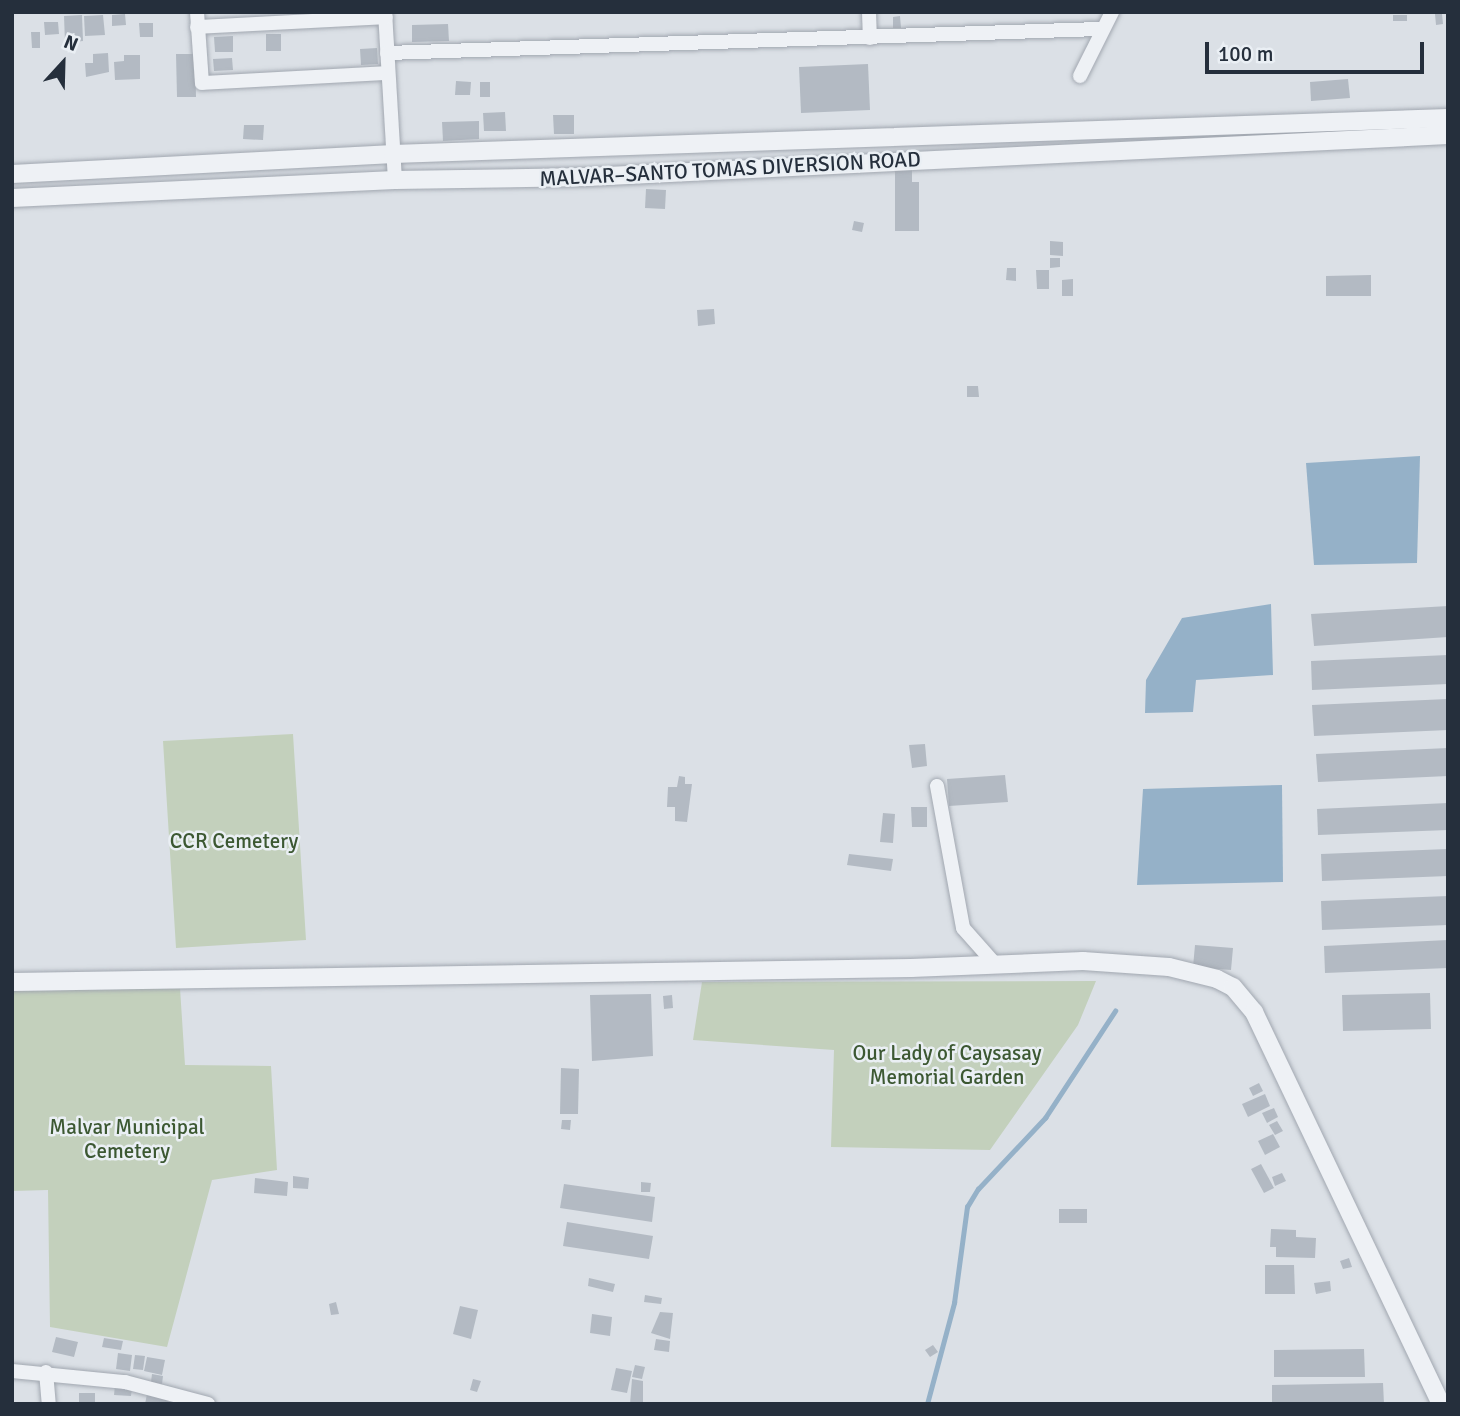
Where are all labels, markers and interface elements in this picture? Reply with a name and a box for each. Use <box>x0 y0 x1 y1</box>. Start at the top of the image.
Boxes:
north arrow <box>28 28 98 98</box>
scale bar <box>1208 28 1427 72</box>
text: N <box>60 30 81 57</box>
text: 100 m <box>1218 41 1273 67</box>
street label: MALVAR–SANTO TOMAS DIVERSION ROAD <box>539 146 921 192</box>
park label: CCR Cemetery <box>170 828 298 854</box>
park label: Our Lady of Caysasay Memorial Garden <box>853 1040 1041 1090</box>
park label: Malvar Municipal Cemetery <box>49 1114 205 1164</box>

